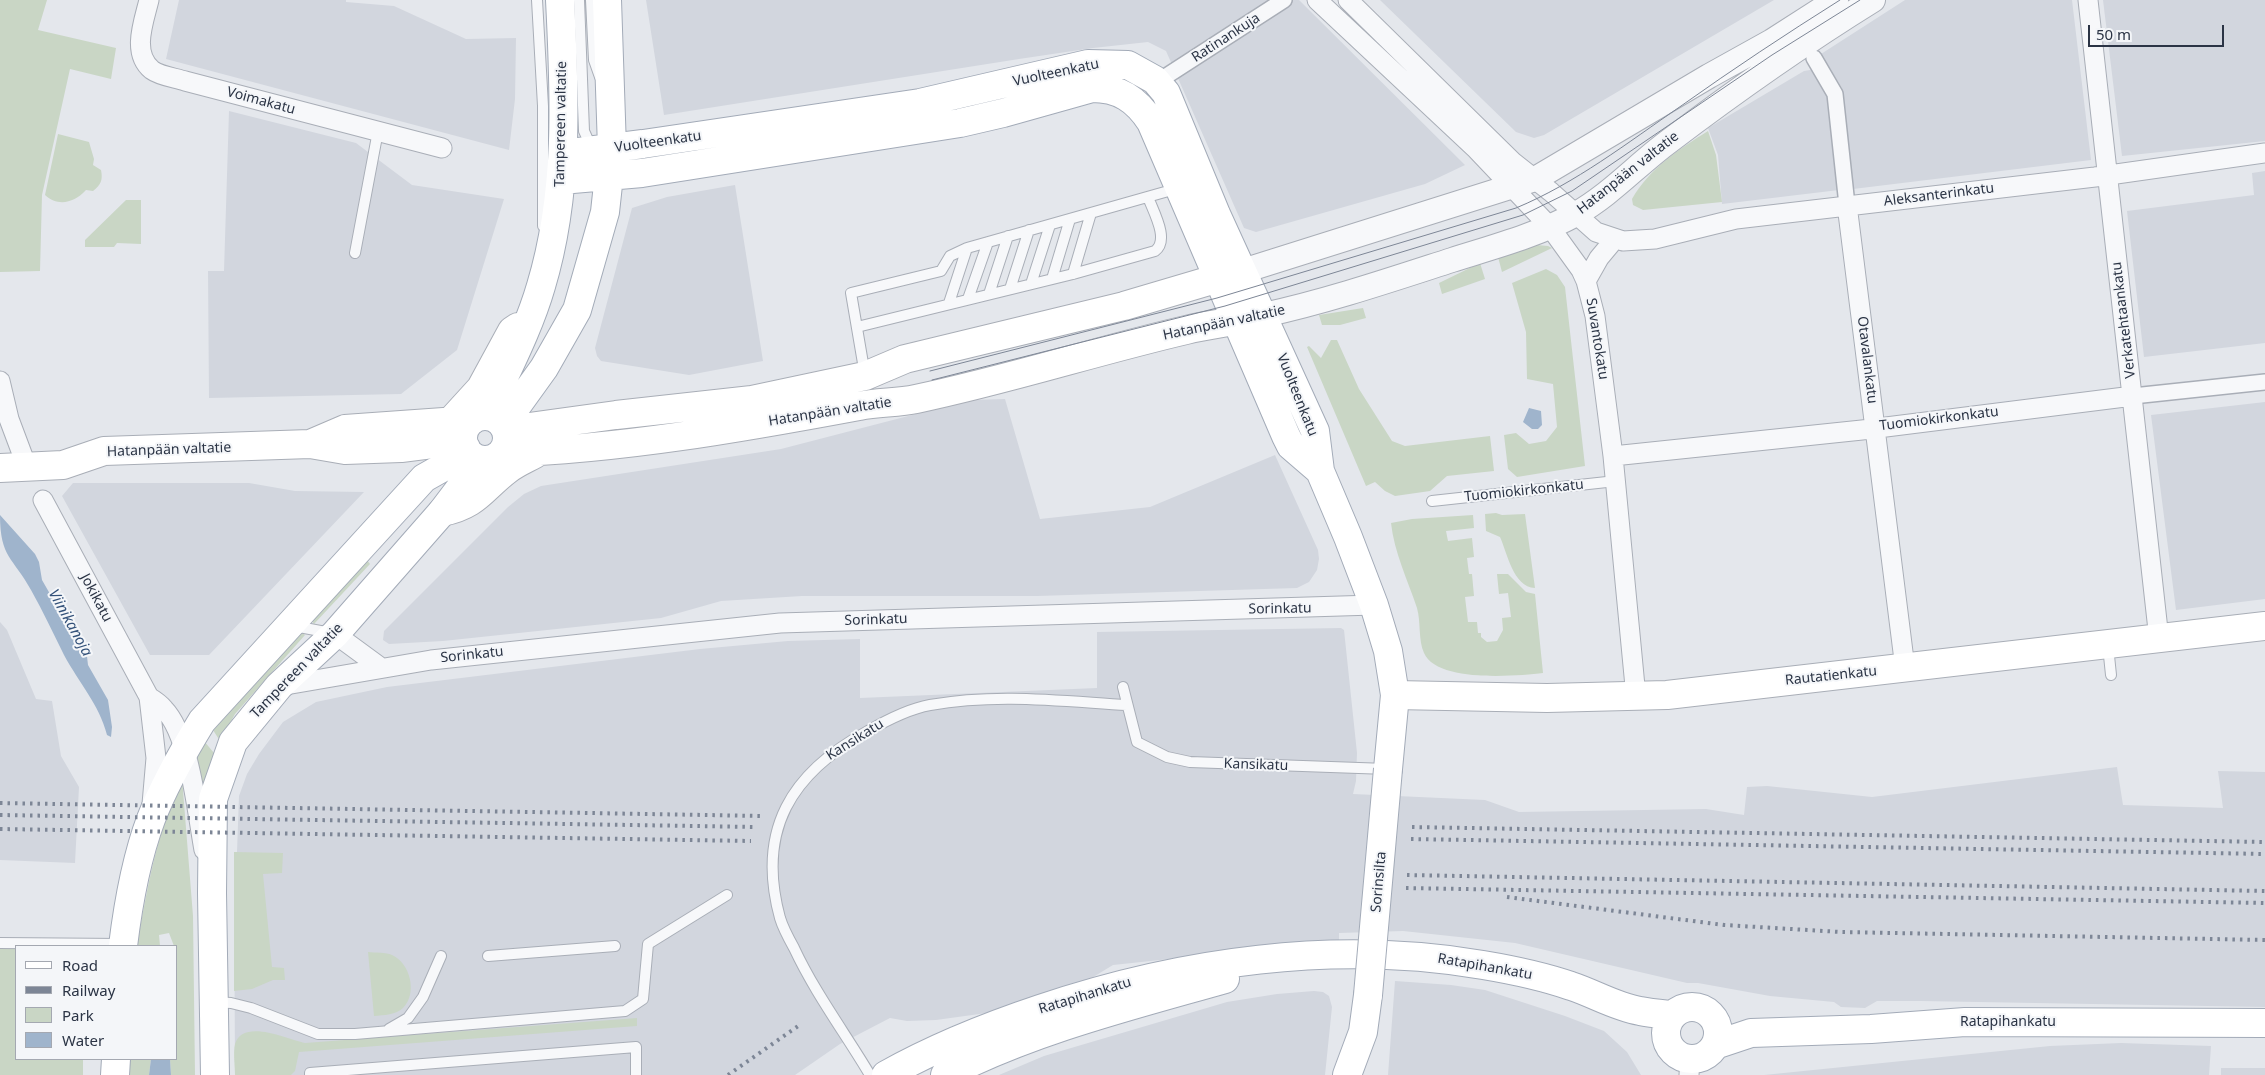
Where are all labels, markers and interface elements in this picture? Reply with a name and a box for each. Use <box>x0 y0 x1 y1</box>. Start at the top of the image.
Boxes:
street label: Ratinankuja <box>1189 10 1263 66</box>
scale bar <box>2090 15 2226 47</box>
text: 50 m <box>2096 24 2131 44</box>
street label: Vuolteenkatu <box>1011 56 1101 90</box>
street label: Tampereen valtatie <box>552 61 570 187</box>
street label: Voimakatu <box>225 84 297 118</box>
street label: Vuolteenkatu <box>613 128 703 156</box>
street label: Hatanpään valtatie <box>1574 128 1682 218</box>
street label: Aleksanterinkatu <box>1883 180 1995 210</box>
street label: Verkatehtaankatu <box>2109 261 2139 379</box>
street label: Suvantokatu <box>1582 297 1612 381</box>
street label: Hatanpään valtatie <box>1161 302 1287 344</box>
street label: Otavalankatu <box>1853 315 1881 405</box>
street label: Vuolteenkatu <box>1273 351 1321 439</box>
street label: Hatanpään valtatie <box>767 394 893 430</box>
street label: Tuomiokirkonkatu <box>1878 403 2000 435</box>
street label: Hatanpään valtatie <box>107 439 231 461</box>
street label: Tuomiokirkonkatu <box>1464 476 1584 506</box>
street label: Jokikatu <box>76 571 116 625</box>
water label: Viinikanoja <box>44 586 96 660</box>
street label: Sorinkatu <box>1248 600 1312 618</box>
street label: Sorinkatu <box>844 611 908 629</box>
street label: Tampereen valtatie <box>247 620 347 722</box>
street label: Sorinkatu <box>440 643 504 667</box>
street label: Rautatienkatu <box>1784 663 1878 689</box>
street label: Kansikatu <box>823 716 887 764</box>
street label: Kansikatu <box>1223 755 1289 775</box>
street label: Sorinsilta <box>1368 851 1390 913</box>
legend <box>15 945 178 1060</box>
street label: Ratapihankatu <box>1436 950 1534 984</box>
text: Road <box>62 955 98 975</box>
street label: Ratapihankatu <box>1037 974 1133 1018</box>
text: Railway <box>62 980 115 1000</box>
text: Park <box>62 1005 94 1025</box>
street label: Ratapihankatu <box>1960 1014 2056 1030</box>
text: Water <box>62 1030 104 1050</box>

